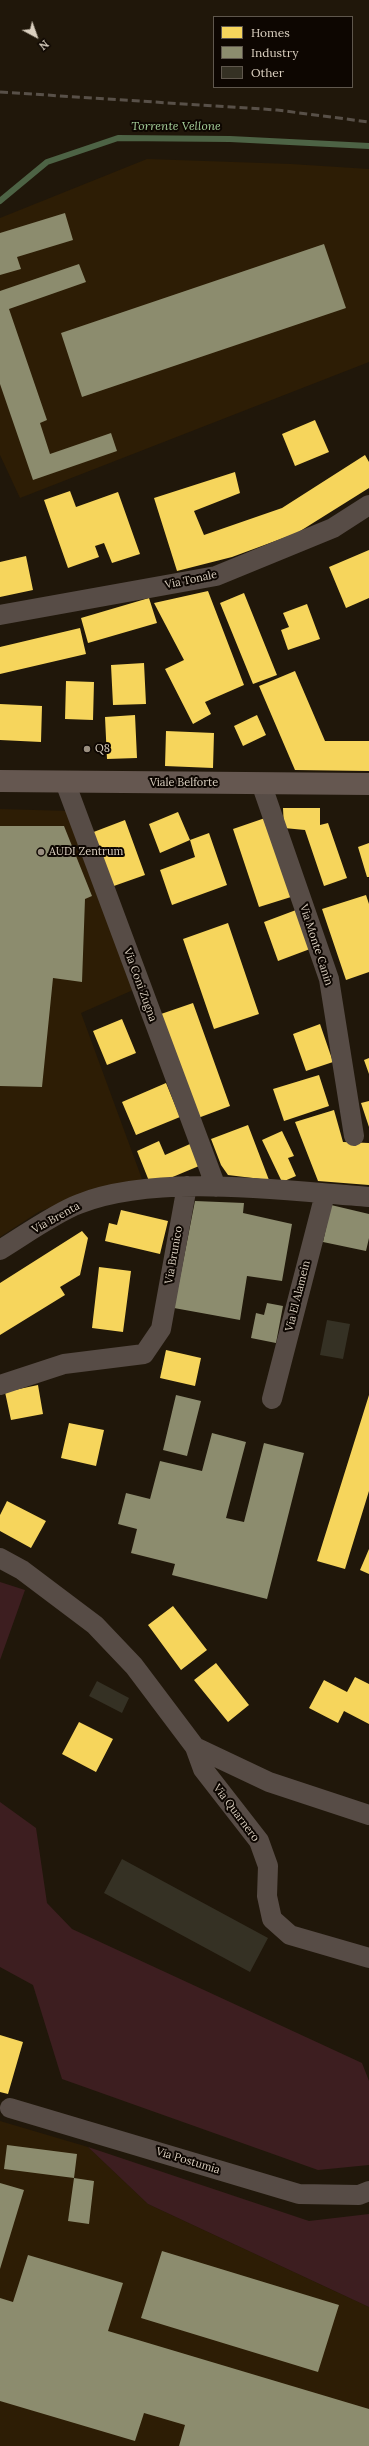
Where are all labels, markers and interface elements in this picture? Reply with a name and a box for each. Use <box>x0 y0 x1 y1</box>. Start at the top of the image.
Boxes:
north arrow <box>16 16 56 56</box>
legend <box>213 16 353 88</box>
text: Homes <box>251 25 290 40</box>
text: N <box>36 37 52 53</box>
text: Industry <box>251 45 298 60</box>
text: Other <box>251 65 284 80</box>
water label: Torrente Vellone <box>131 120 221 134</box>
street label: Via Tonale <box>164 568 218 592</box>
place label: Q8 <box>95 742 110 756</box>
marker: Q8 <box>82 744 92 754</box>
street label: Viale Belforte <box>150 776 218 790</box>
place label: AUDI Zentrum <box>49 845 123 859</box>
marker: AUDI Zentrum <box>36 847 46 857</box>
street label: Via Monte Canin <box>297 903 335 987</box>
street label: Via Coni Zugna <box>121 946 159 1024</box>
street label: Via Brenta <box>30 1199 82 1237</box>
street label: Via Brunico <box>162 1225 186 1285</box>
street label: Via El Alamein <box>283 1259 313 1333</box>
street label: Via Quarnero <box>210 1782 262 1844</box>
street label: Via Postumia <box>154 2145 222 2177</box>

